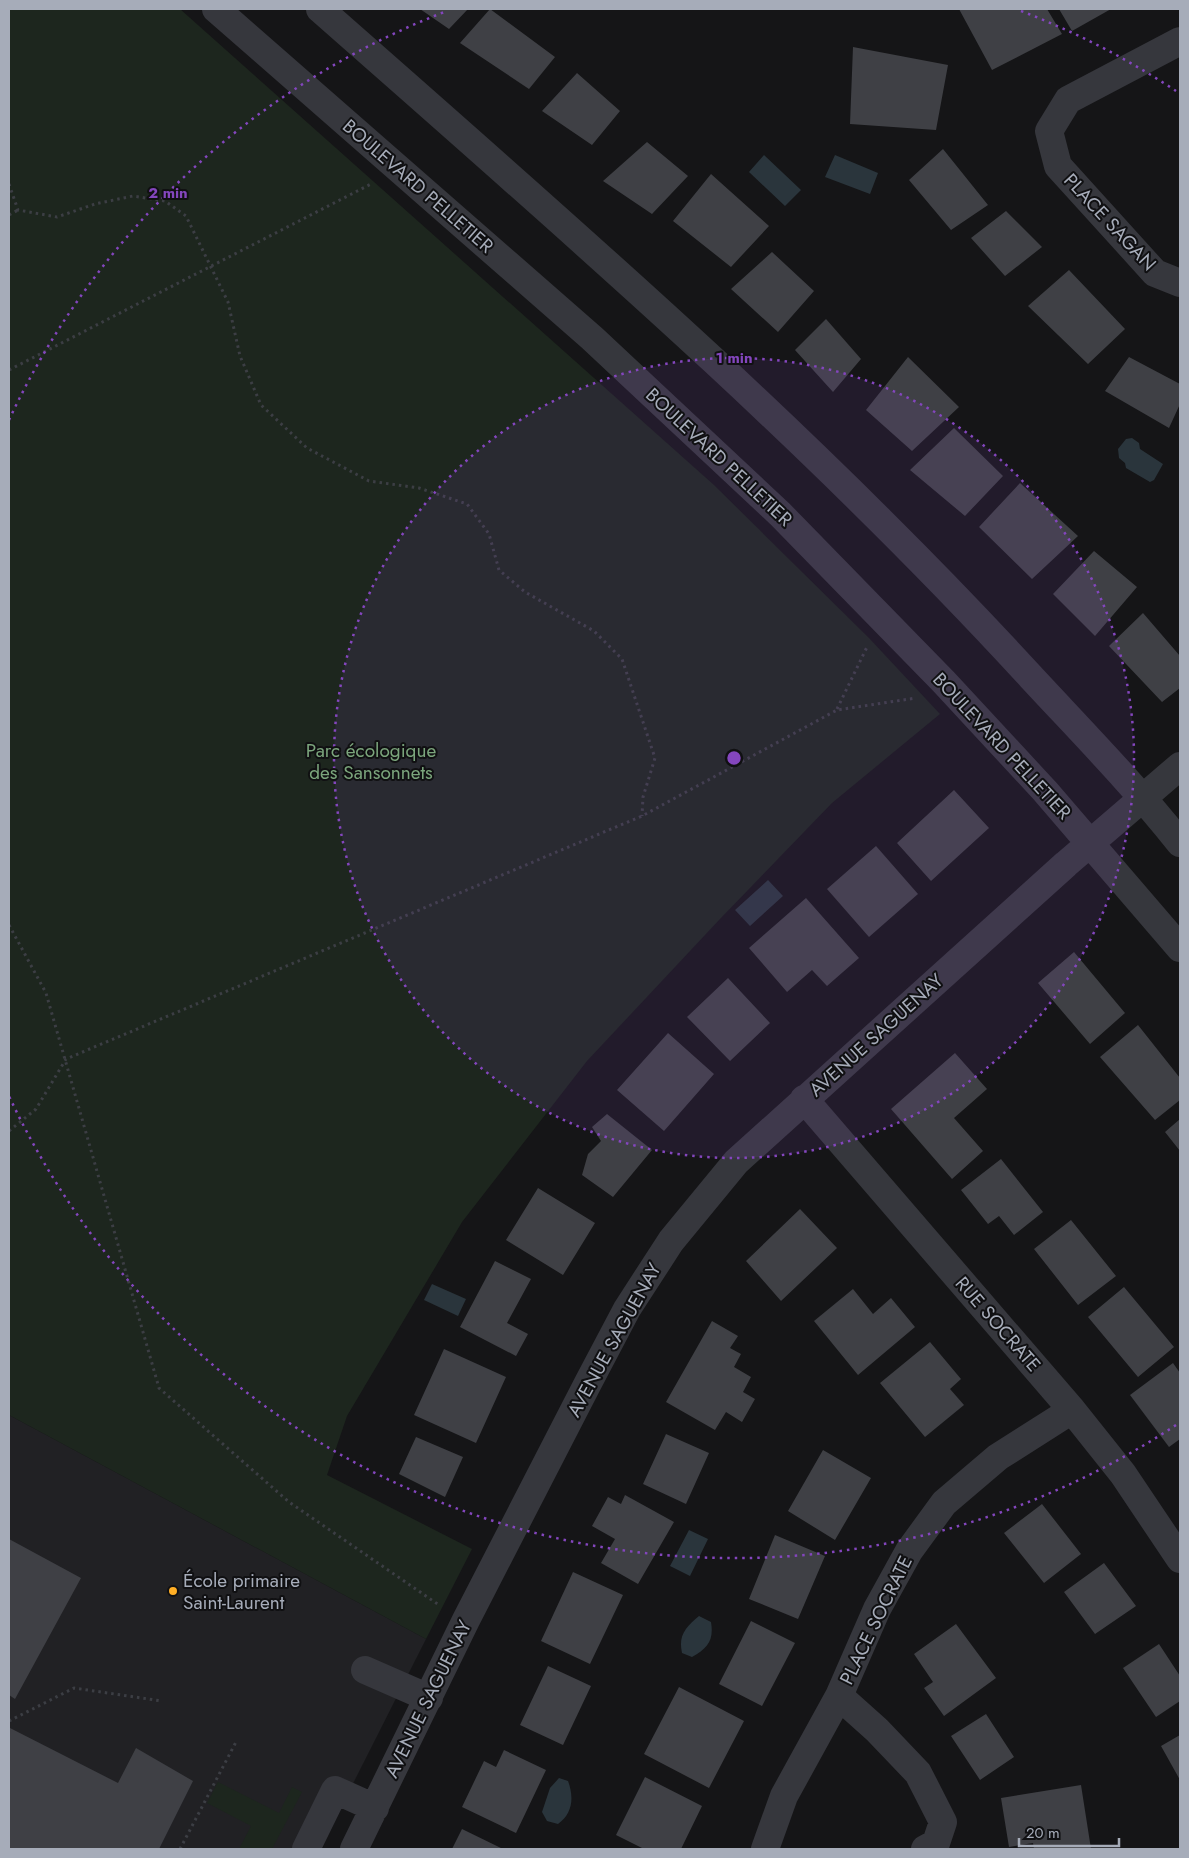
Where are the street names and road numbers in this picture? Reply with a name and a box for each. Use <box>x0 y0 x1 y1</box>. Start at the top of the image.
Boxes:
street label: BOULEVARD PELLETIER <box>337 113 500 259</box>
street label: PLACE SAGAN <box>1058 167 1162 277</box>
street label: BOULEVARD PELLETIER <box>640 382 799 533</box>
street label: BOULEVARD PELLETIER <box>927 667 1078 826</box>
street label: AVENUE SAGUENAY <box>803 967 949 1103</box>
street label: AVENUE SAGUENAY <box>560 1258 668 1422</box>
street label: RUE SOCRATE <box>949 1271 1047 1377</box>
street label: PLACE SOCRATE <box>833 1551 919 1689</box>
street label: AVENUE SAGUENAY <box>378 1615 478 1782</box>

